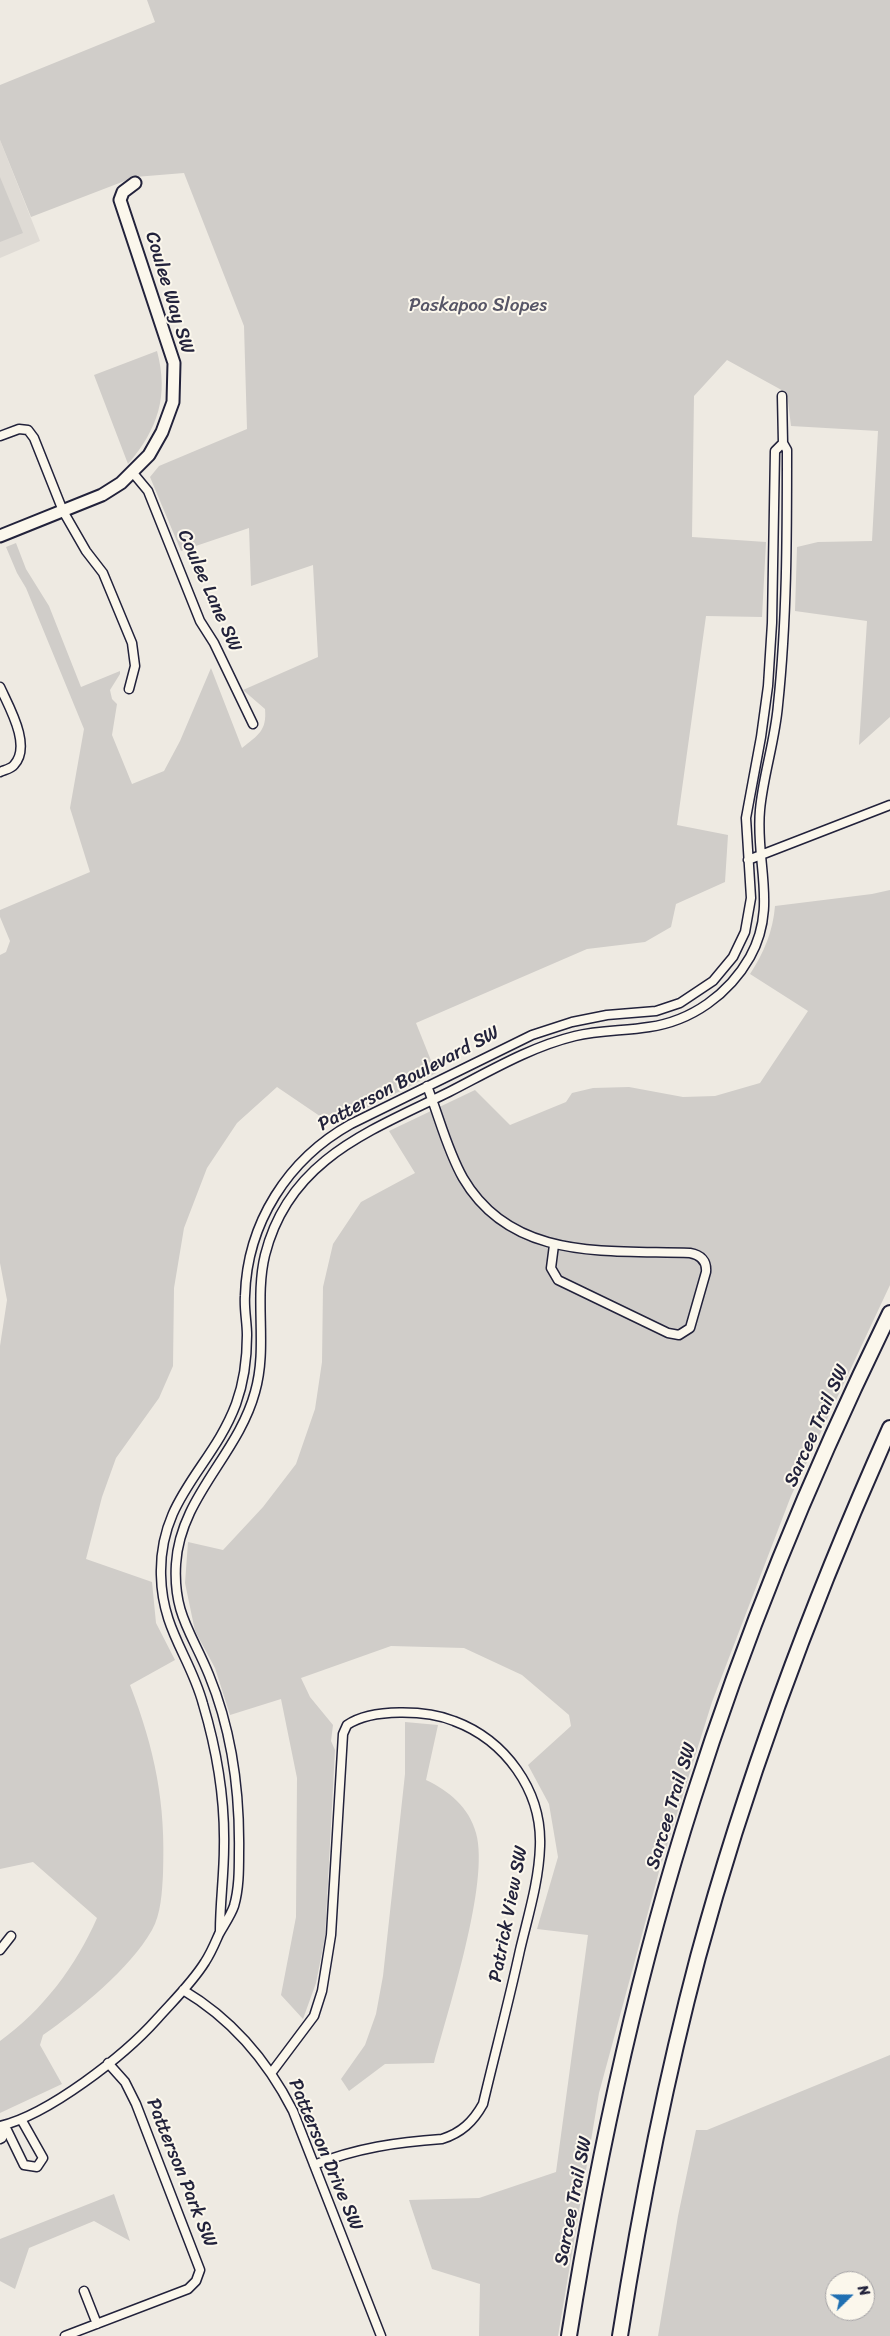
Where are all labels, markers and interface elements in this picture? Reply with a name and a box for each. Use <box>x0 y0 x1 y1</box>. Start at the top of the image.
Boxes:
street label: Coulee Way SW <box>140 229 198 357</box>
park label: Paskapoo Slopes <box>409 295 547 317</box>
street label: Coulee Lane SW <box>172 526 246 656</box>
street label: Patterson Boulevard SW <box>314 1022 504 1136</box>
street label: Sarcee Trail SW <box>780 1361 854 1491</box>
street label: Sarcee Trail SW <box>642 1740 702 1872</box>
street label: Patrick View SW <box>485 1844 533 1984</box>
street label: Patterson Drive SW <box>283 2076 367 2234</box>
street label: Patterson Park SW <box>141 2095 221 2251</box>
street label: Sarcee Trail SW <box>550 2134 598 2268</box>
north arrow <box>825 2271 875 2321</box>
text: N <box>850 2281 877 2300</box>

